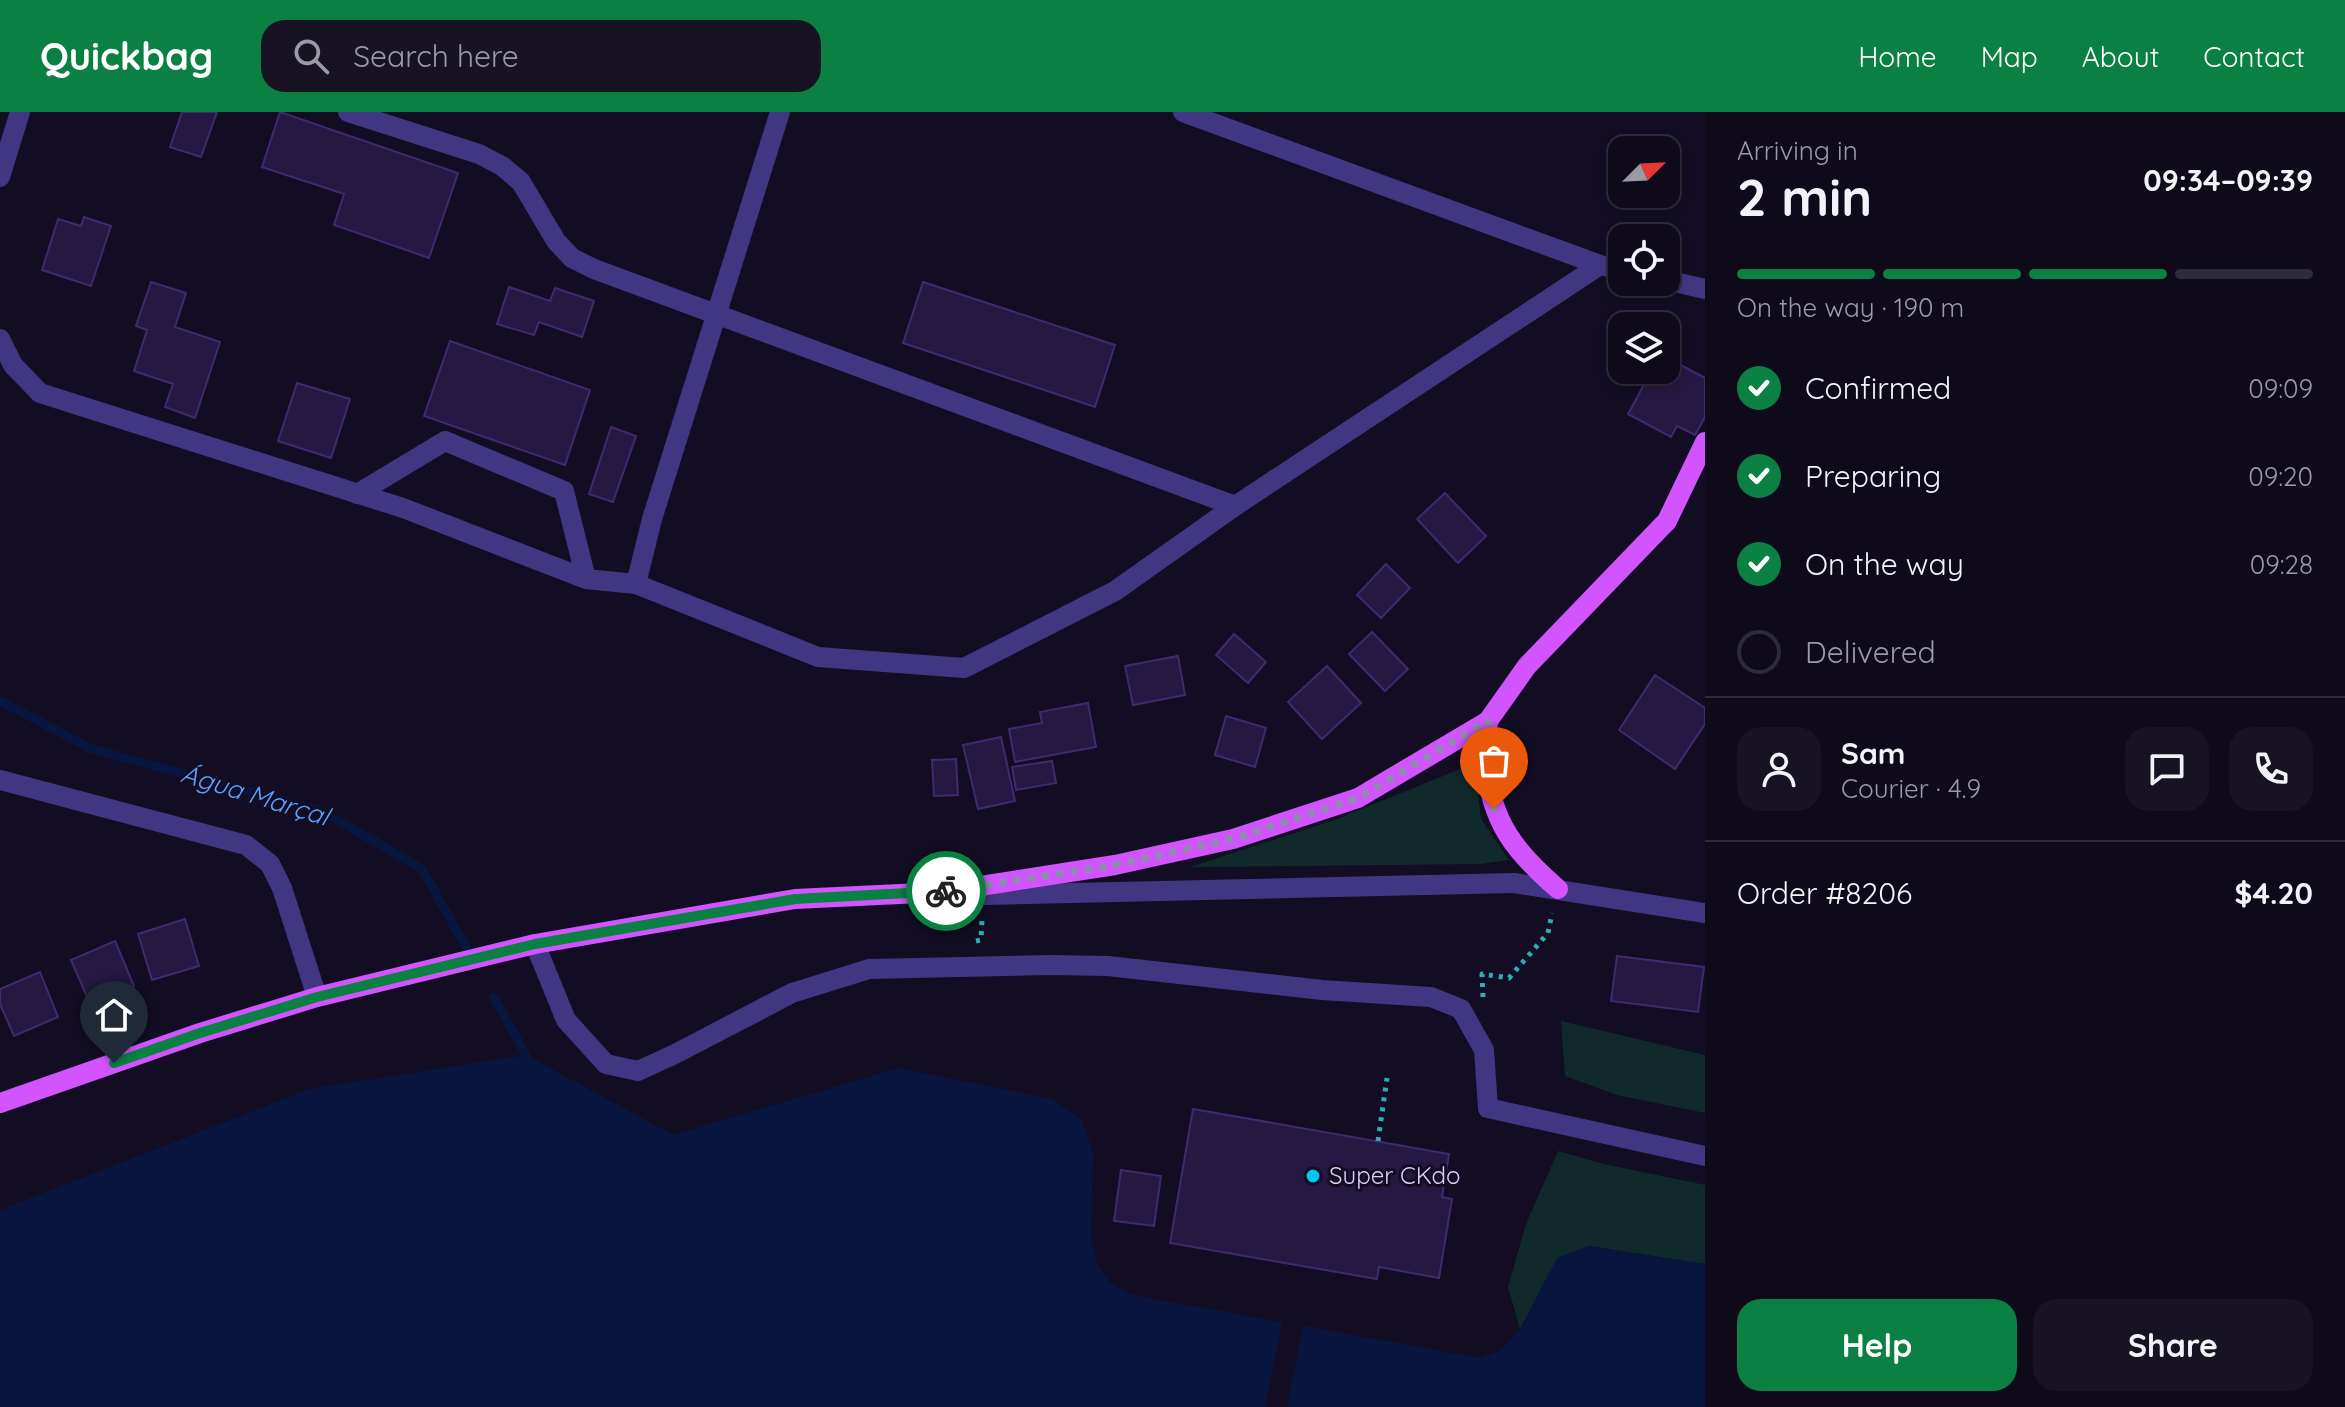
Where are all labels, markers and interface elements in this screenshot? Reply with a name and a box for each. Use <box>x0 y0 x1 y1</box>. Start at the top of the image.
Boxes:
search box <box>261 20 821 92</box>
text: Quickbag <box>40 32 213 80</box>
icon: search <box>289 34 333 78</box>
text: Search here <box>353 37 519 75</box>
text: Home <box>1858 39 1937 74</box>
text: Map <box>1981 39 2038 74</box>
text: About <box>2082 39 2159 74</box>
text: Contact <box>2203 39 2305 74</box>
text: Arriving in <box>1737 134 1858 167</box>
north arrow <box>1608 136 1680 208</box>
map controls <box>1608 136 1680 384</box>
text: 09:34–09:39 <box>2143 161 2313 199</box>
text: 2 min <box>1737 164 1872 229</box>
button: locate <box>1608 224 1680 296</box>
text: On the way · 190 m <box>1737 291 1964 324</box>
button: layers <box>1608 312 1680 384</box>
icon: check <box>1737 366 1781 410</box>
text: Confirmed <box>1805 369 1951 407</box>
text: 09:09 <box>2248 372 2313 405</box>
icon: check <box>1737 454 1781 498</box>
text: Preparing <box>1805 457 1941 495</box>
text: 09:20 <box>2248 460 2313 493</box>
icon: check <box>1737 542 1781 586</box>
text: On the way <box>1805 545 1964 583</box>
text: 09:28 <box>2250 548 2313 581</box>
text: Delivered <box>1805 633 1936 671</box>
pin <box>1460 727 1528 809</box>
button: person <box>1737 727 1821 811</box>
button: chat <box>2125 727 2209 811</box>
button: phone <box>2229 727 2313 811</box>
text: Sam <box>1841 734 1905 772</box>
icon: bag <box>1472 739 1516 783</box>
water label: Água Marçal <box>177 756 336 834</box>
text: Courier · 4.9 <box>1841 772 1981 805</box>
courier <box>906 851 986 931</box>
icon: bike <box>924 869 968 913</box>
text: Order #8206 <box>1737 874 1912 912</box>
text: $4.20 <box>2234 874 2313 912</box>
pin <box>80 981 148 1063</box>
icon: home <box>92 993 136 1037</box>
place label: Super CKdo <box>1329 1160 1460 1190</box>
marker: Super CKdo <box>1304 1167 1322 1185</box>
button: Help <box>1737 1299 2017 1391</box>
button: Share <box>2033 1299 2313 1391</box>

